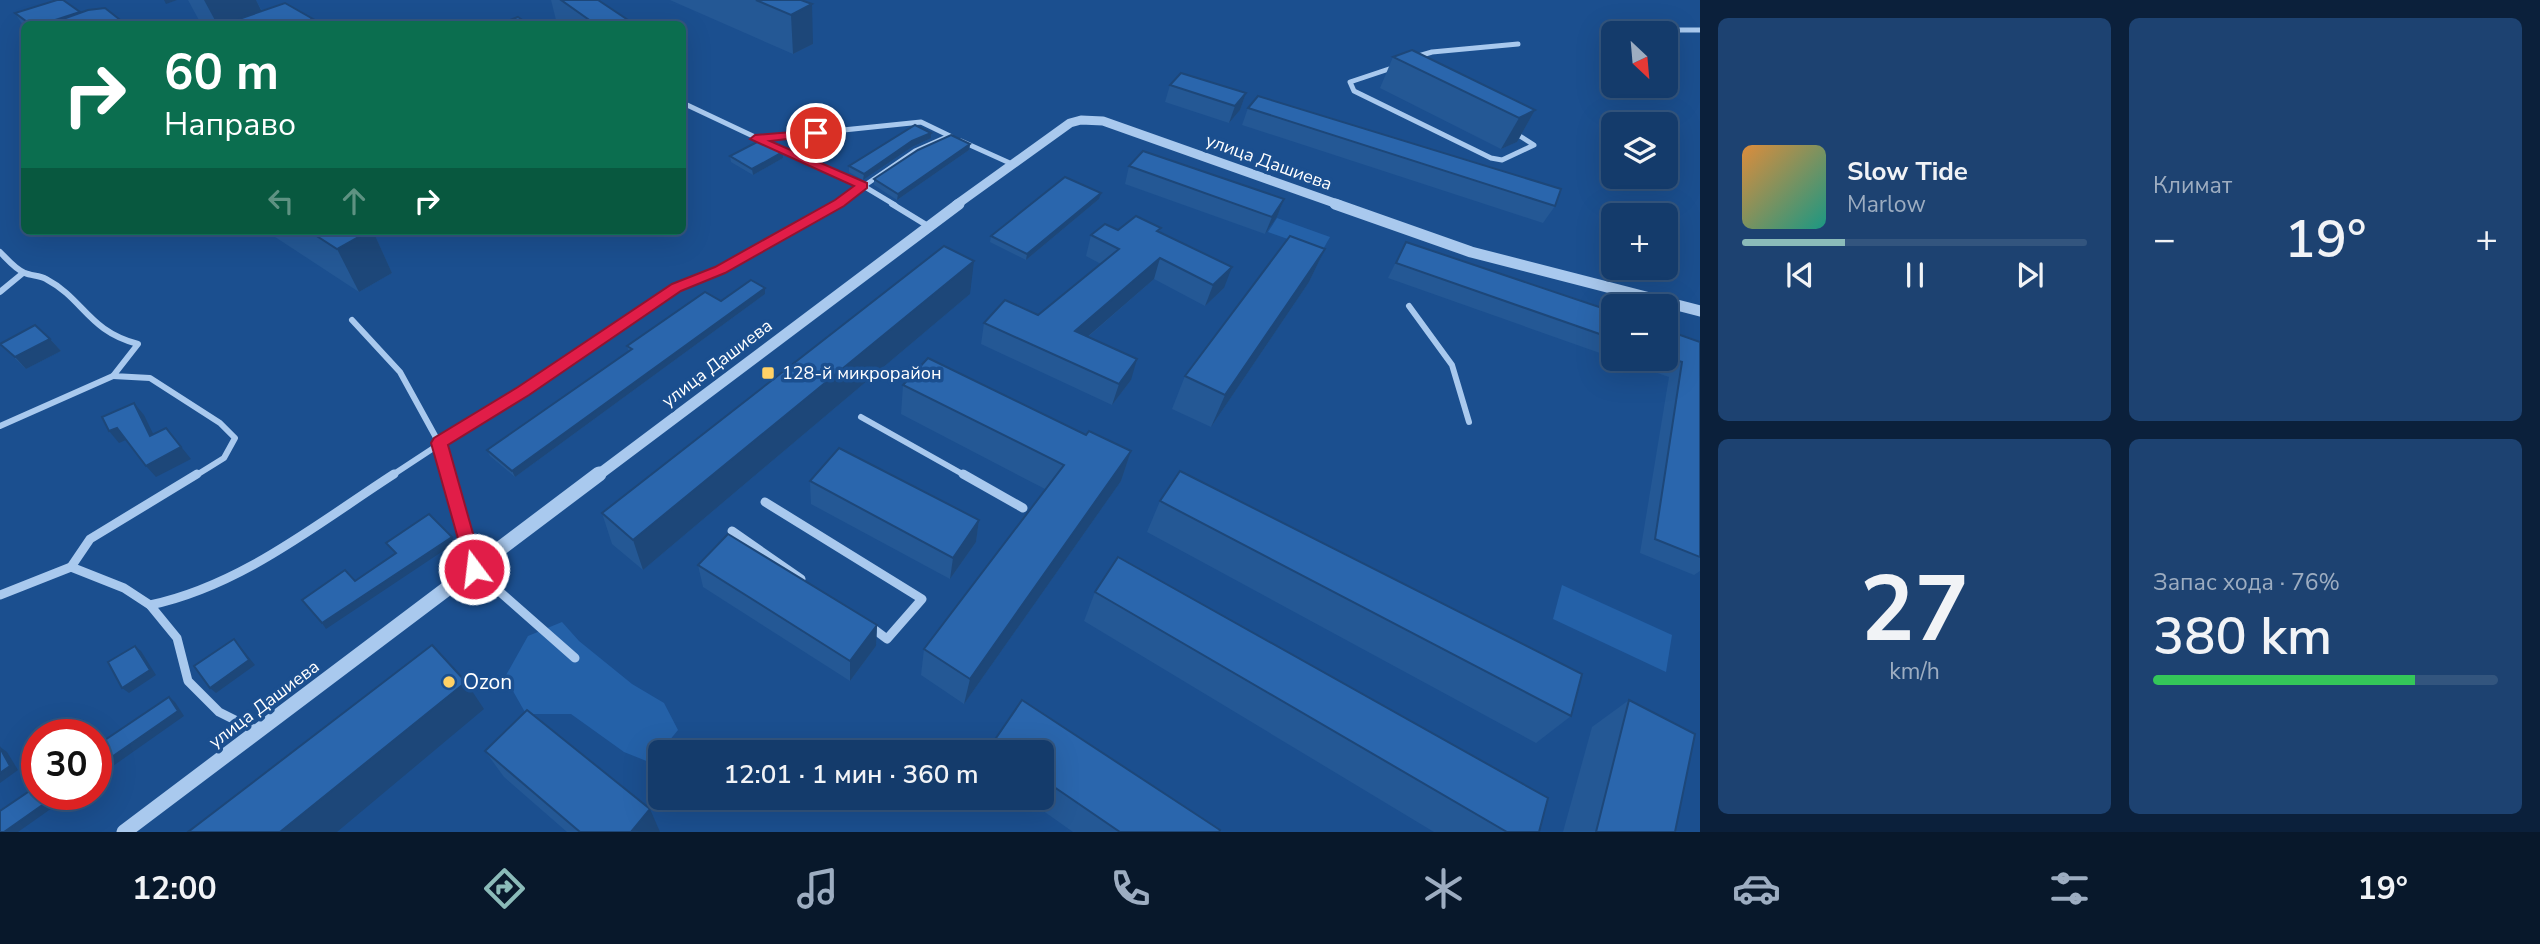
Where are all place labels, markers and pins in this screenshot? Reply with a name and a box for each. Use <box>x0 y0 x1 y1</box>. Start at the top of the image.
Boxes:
pin <box>786 103 846 163</box>
place label: 128-й микрорайон <box>782 361 942 385</box>
marker: 128-й микрорайон <box>760 365 776 381</box>
place label: Ozon <box>463 668 512 696</box>
marker: Ozon <box>441 674 457 690</box>

